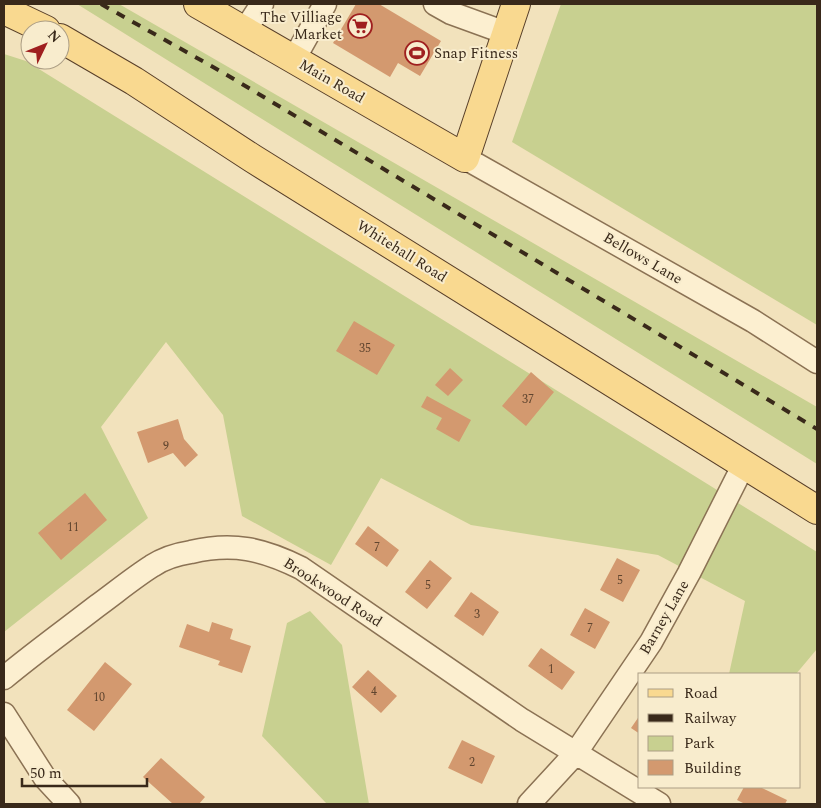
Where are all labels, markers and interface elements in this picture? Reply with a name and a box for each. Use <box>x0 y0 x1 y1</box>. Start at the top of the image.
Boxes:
place label: The Villiage Market <box>260 6 342 46</box>
supermarket icon: The Villiage Market <box>347 13 373 39</box>
north arrow <box>20 20 70 70</box>
text: N <box>43 25 66 48</box>
sports icon: Snap Fitness <box>404 40 430 66</box>
place label: Snap Fitness <box>434 42 518 65</box>
street label: Main Road <box>295 53 369 110</box>
street label: Whitehall Road <box>352 214 451 288</box>
street label: Bellows Lane <box>599 226 687 291</box>
house number: 35 <box>359 339 371 358</box>
house number: 37 <box>522 390 534 409</box>
house number: 9 <box>163 437 169 456</box>
house number: 11 <box>67 518 79 537</box>
house number: 7 <box>374 538 380 557</box>
street label: Brookwood Road <box>279 552 387 633</box>
house number: 5 <box>617 571 623 590</box>
house number: 5 <box>425 576 431 595</box>
street label: Barney Lane <box>634 576 695 659</box>
house number: 3 <box>474 605 480 624</box>
house number: 7 <box>587 619 593 638</box>
house number: 1 <box>548 660 554 679</box>
legend <box>638 673 801 788</box>
house number: 4 <box>371 682 377 701</box>
text: Road <box>684 682 718 705</box>
house number: 10 <box>93 688 105 707</box>
text: Railway <box>684 707 737 730</box>
text: Park <box>684 732 715 755</box>
house number: 2 <box>469 753 475 772</box>
scale bar <box>22 756 148 788</box>
text: Building <box>684 757 741 780</box>
text: 50 m <box>30 762 62 785</box>

